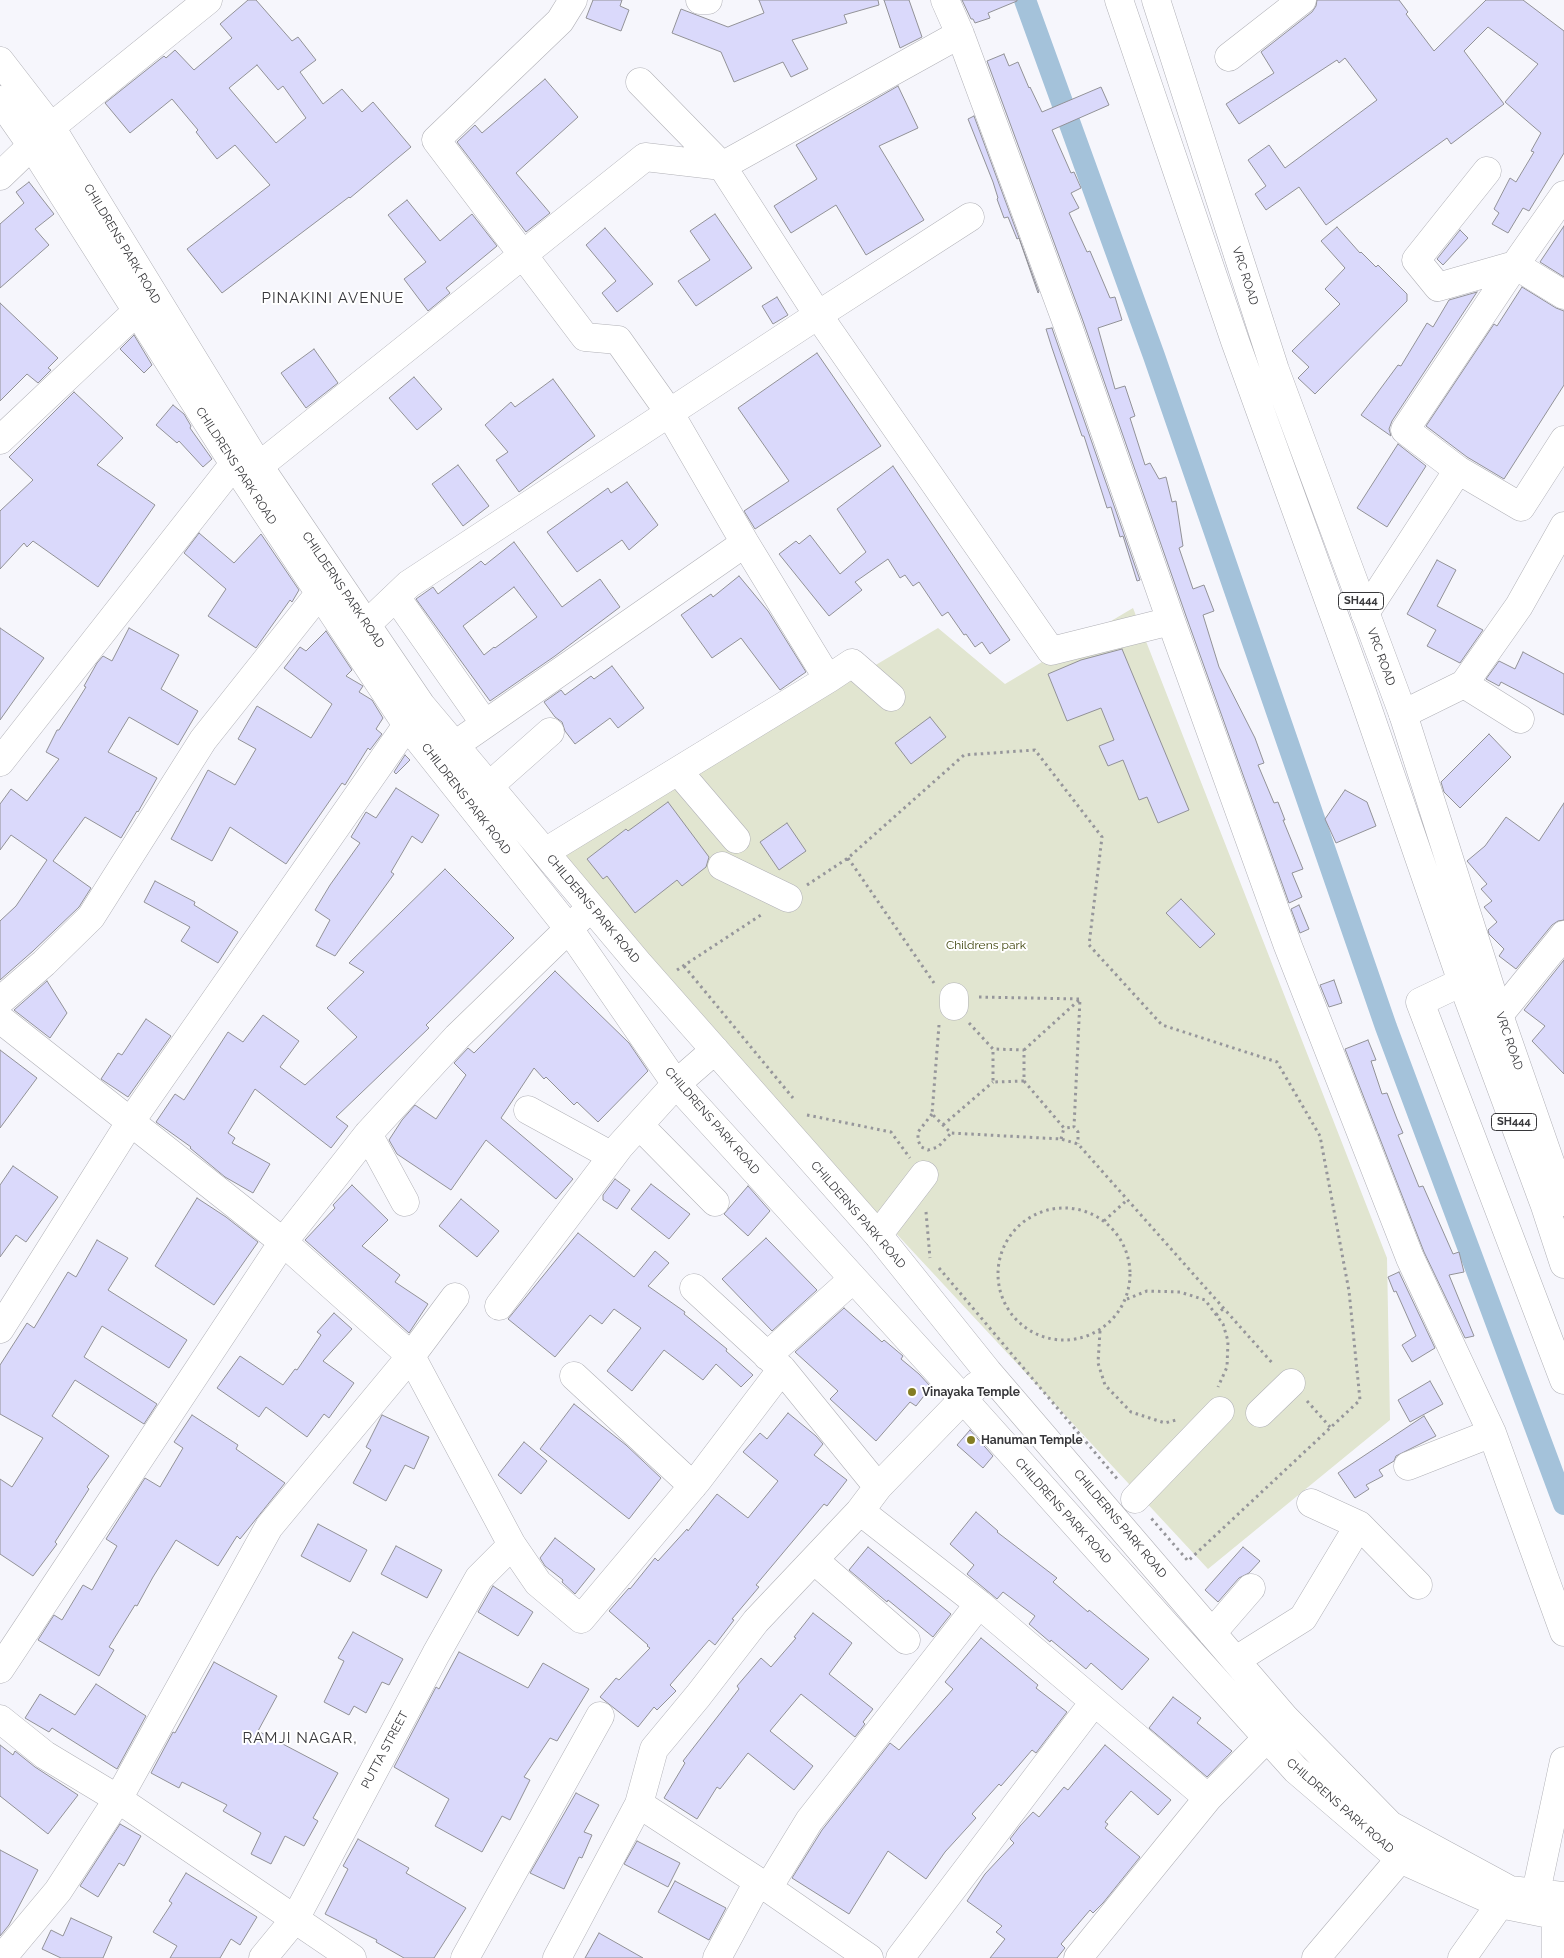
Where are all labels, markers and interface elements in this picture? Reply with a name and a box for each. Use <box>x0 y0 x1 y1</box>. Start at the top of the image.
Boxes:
street label: CHILDRENS PARK ROAD <box>80 181 164 307</box>
street label: VRC ROAD <box>1229 245 1261 307</box>
district label: PINAKINI AVENUE <box>260 289 406 307</box>
street label: CHILDRENS PARK ROAD <box>193 405 279 527</box>
street label: CHILDERNS PARK ROAD <box>299 529 387 651</box>
road number: SH444 <box>1338 592 1384 610</box>
street label: VRC ROAD <box>1364 626 1398 688</box>
street label: CHILDRENS PARK ROAD <box>418 741 514 857</box>
street label: CHILDERNS PARK ROAD <box>543 852 643 966</box>
park label: Childrens park <box>946 938 1026 952</box>
street label: VRC ROAD <box>1492 1010 1526 1072</box>
street label: CHILDRENS PARK ROAD <box>662 1064 762 1178</box>
road number: SH444 <box>1492 1114 1536 1130</box>
street label: CHILDERNS PARK ROAD <box>808 1158 908 1272</box>
place label: Vinayaka Temple <box>922 1385 1020 1399</box>
marker: Vinayaka Temple <box>906 1386 918 1398</box>
place label: Hanuman Temple <box>981 1433 1083 1447</box>
marker: Hanuman Temple <box>965 1434 977 1446</box>
street label: CHILDRENS PARK ROAD <box>1012 1455 1114 1567</box>
street label: CHILDERNS PARK ROAD <box>1070 1467 1170 1581</box>
street label: PUTTA STREET <box>358 1709 412 1791</box>
district label: RAMJI NAGAR, <box>241 1729 359 1747</box>
street label: CHILDRENS PARK ROAD <box>1283 1756 1397 1856</box>

